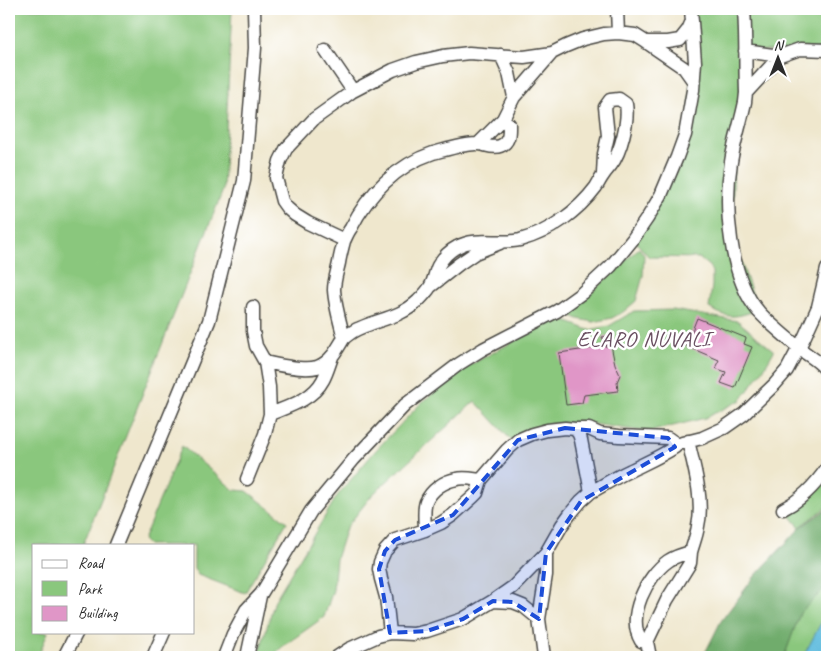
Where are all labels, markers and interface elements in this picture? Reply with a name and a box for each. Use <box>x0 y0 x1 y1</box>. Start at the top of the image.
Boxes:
north arrow <box>754 32 804 82</box>
text: N <box>774 37 785 54</box>
district label: ELARO NUVALI <box>577 325 715 353</box>
legend <box>32 544 195 634</box>
text: Road <box>78 554 105 573</box>
text: Park <box>78 580 103 599</box>
text: Building <box>78 604 118 623</box>

